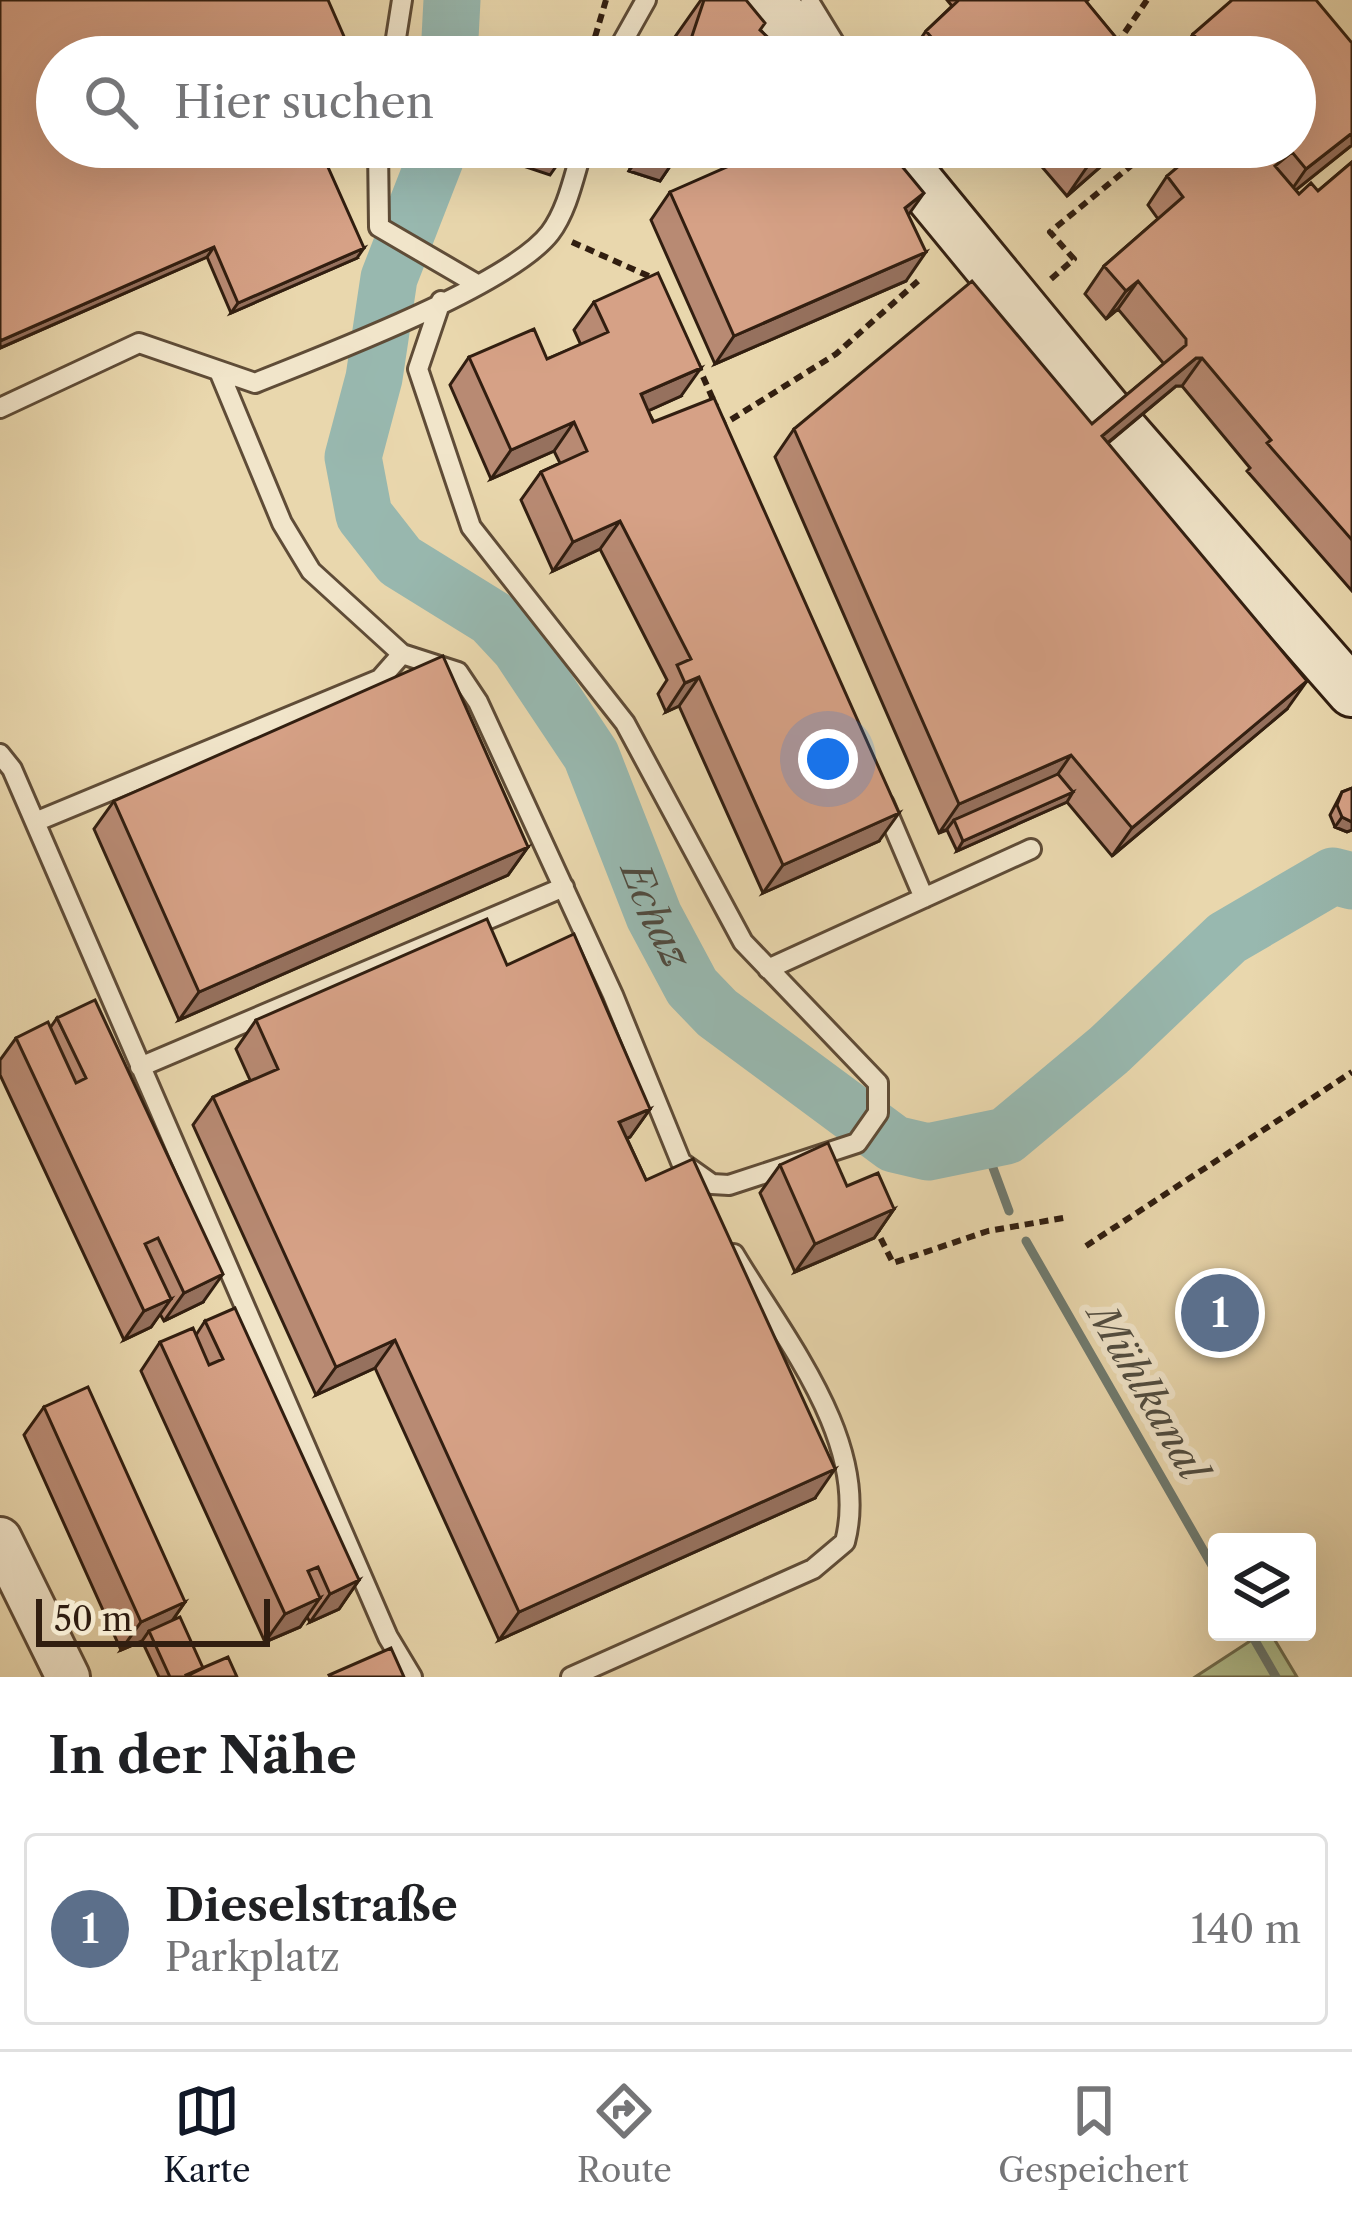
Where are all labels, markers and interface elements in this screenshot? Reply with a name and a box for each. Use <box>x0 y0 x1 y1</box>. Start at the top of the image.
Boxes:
search box <box>36 36 1316 168</box>
icon: search <box>78 69 144 135</box>
text: Hier suchen <box>174 74 434 130</box>
your location <box>798 729 858 789</box>
water label: Echaz <box>610 852 702 978</box>
pin: 1 <box>1181 1268 1259 1358</box>
water label: Mühlkanal <box>1076 1292 1220 1493</box>
map controls <box>1208 1533 1316 1641</box>
button: layers <box>1208 1533 1316 1641</box>
scale bar <box>36 1593 270 1646</box>
text: 50 m <box>54 1599 132 1640</box>
text: In der Nähe <box>48 1724 357 1786</box>
text: Dieselstraße <box>165 1877 458 1933</box>
text: 1 <box>81 1905 99 1953</box>
text: 140 m <box>1191 1905 1301 1953</box>
text: Parkplatz <box>165 1933 340 1981</box>
tab: Karte <box>163 2078 250 2191</box>
tab: Route <box>577 2078 672 2191</box>
tab: Gespeichert <box>998 2078 1189 2191</box>

